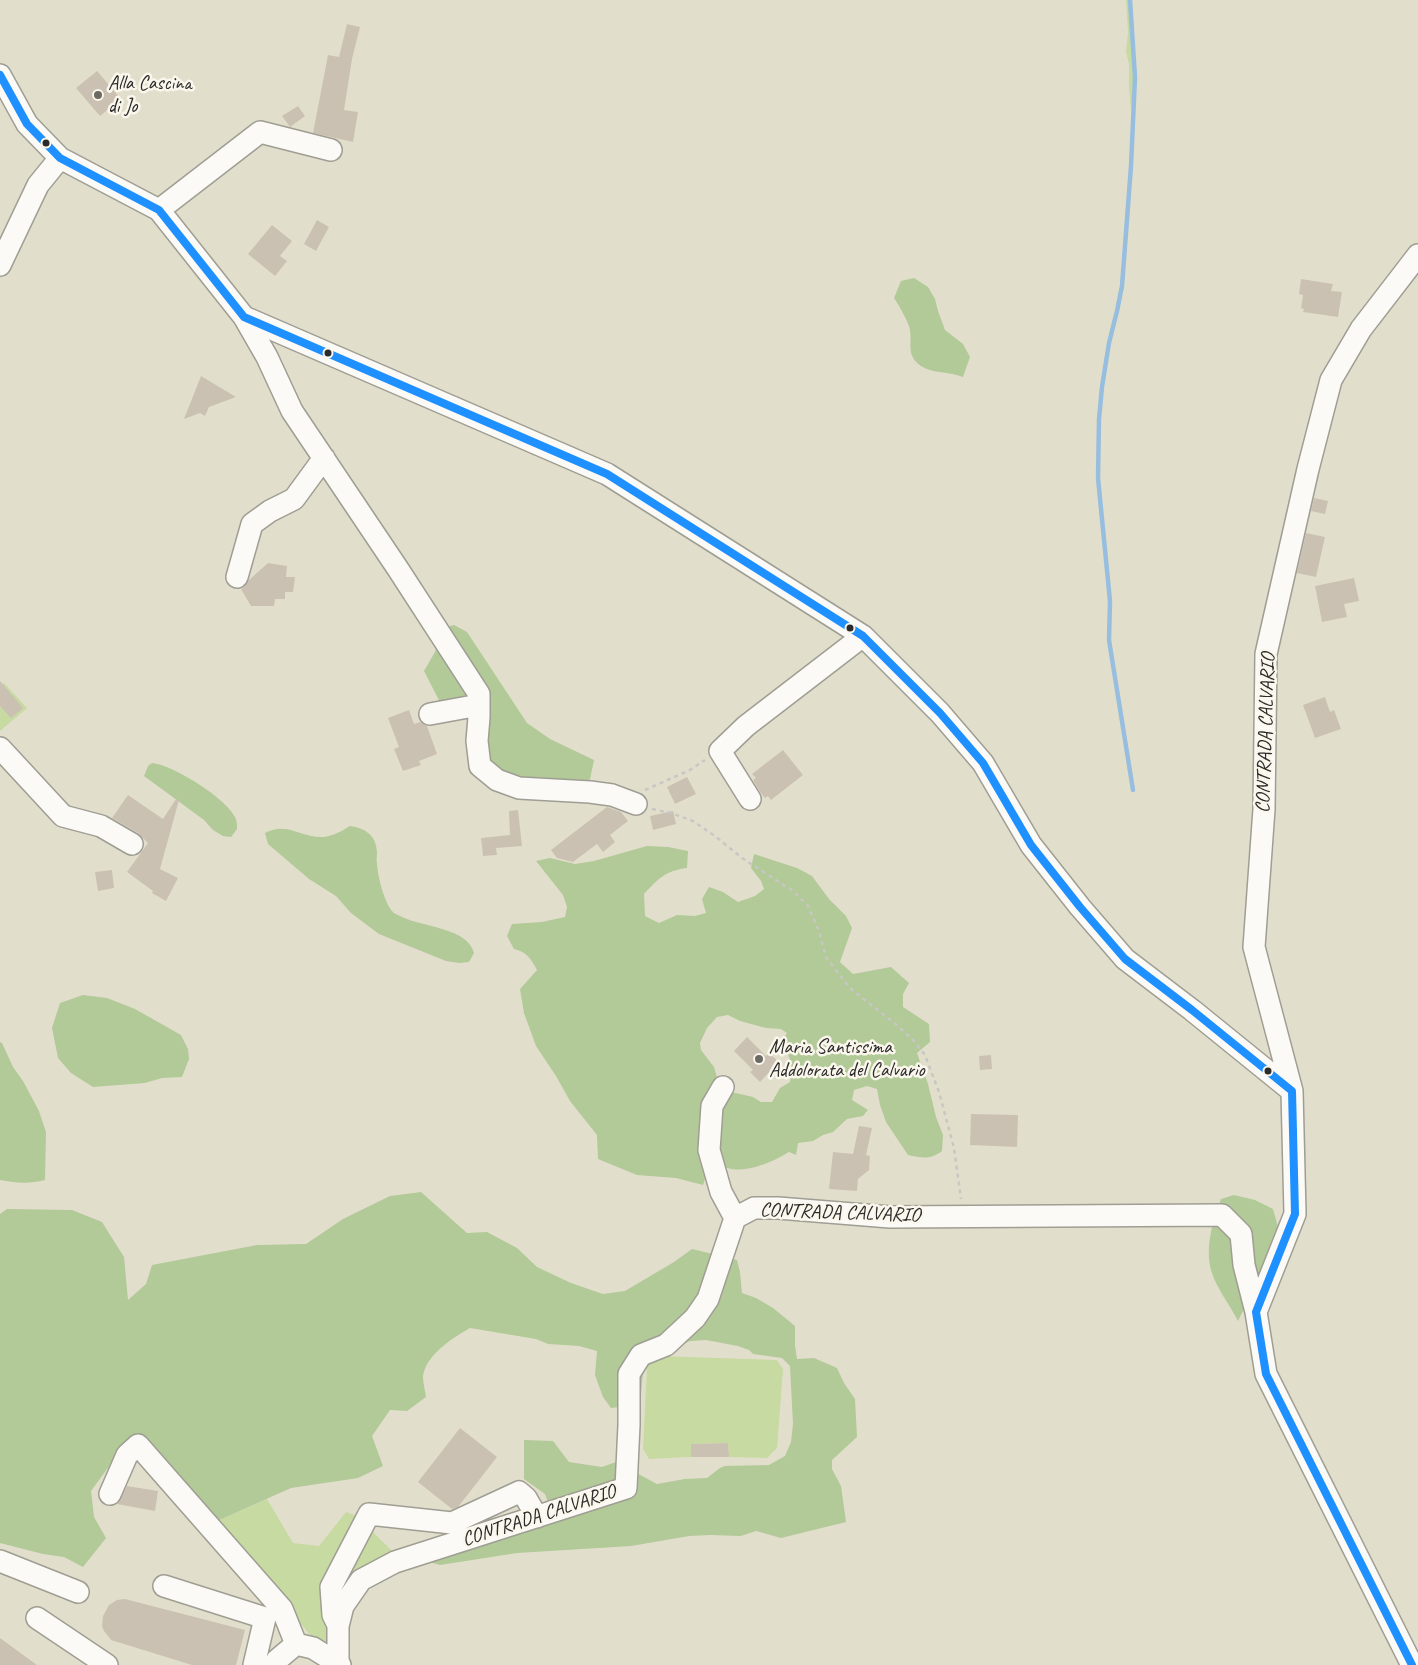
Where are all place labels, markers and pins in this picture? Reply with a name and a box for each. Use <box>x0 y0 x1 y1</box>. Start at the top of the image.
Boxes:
place label: Alla Cascina di Jo <box>108 72 191 119</box>
marker: Alla Cascina di Jo <box>92 89 104 101</box>
unlabelled marker <box>41 138 51 148</box>
unlabelled marker <box>323 348 333 358</box>
unlabelled marker <box>845 623 855 633</box>
place label: Maria Santissima Addolorata del Calvario <box>769 1036 925 1083</box>
marker: Maria Santissima Addolorata del Calvario <box>753 1053 765 1065</box>
unlabelled marker <box>1263 1066 1273 1076</box>

